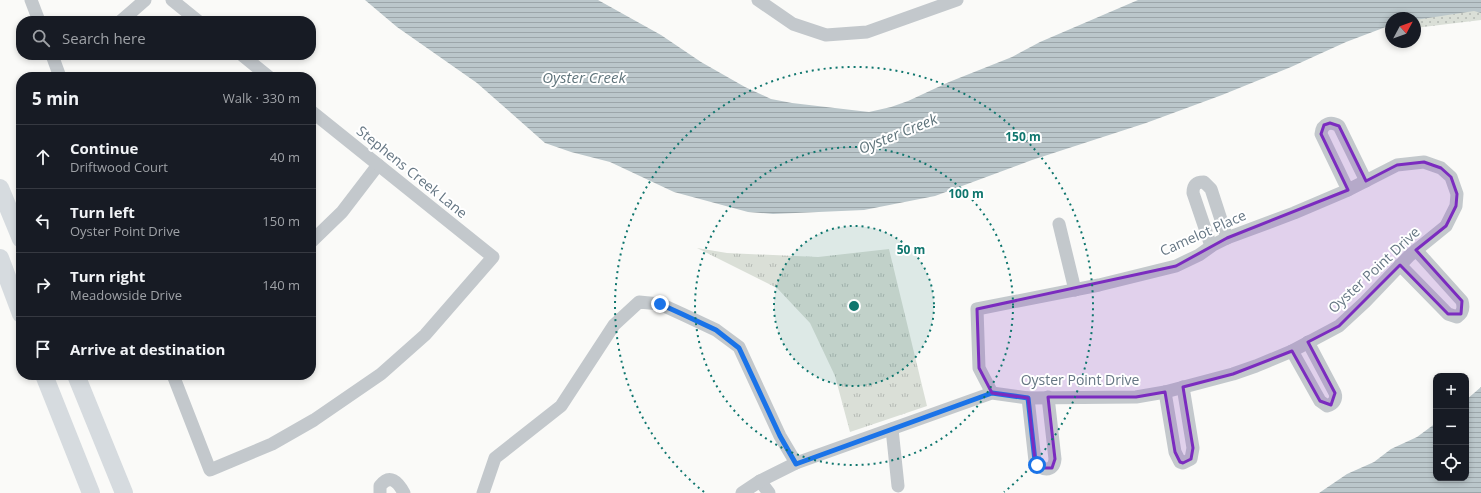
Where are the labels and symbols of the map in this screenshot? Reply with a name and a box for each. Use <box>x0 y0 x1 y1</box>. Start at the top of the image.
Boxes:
north arrow <box>1385 12 1421 48</box>
water label: Oyster Creek <box>542 67 626 87</box>
water label: Oyster Creek <box>855 108 941 158</box>
street label: Stephens Creek Lane <box>353 121 472 222</box>
text: 150 m <box>1005 128 1041 145</box>
text: 100 m <box>948 185 984 202</box>
street label: Camelot Place <box>1157 205 1249 260</box>
street label: Oyster Point Drive <box>1324 222 1424 317</box>
text: 50 m <box>897 241 925 258</box>
route end <box>651 295 669 313</box>
centre of rings <box>847 299 861 313</box>
street label: Oyster Point Drive <box>1021 370 1139 389</box>
route start <box>1028 456 1046 474</box>

